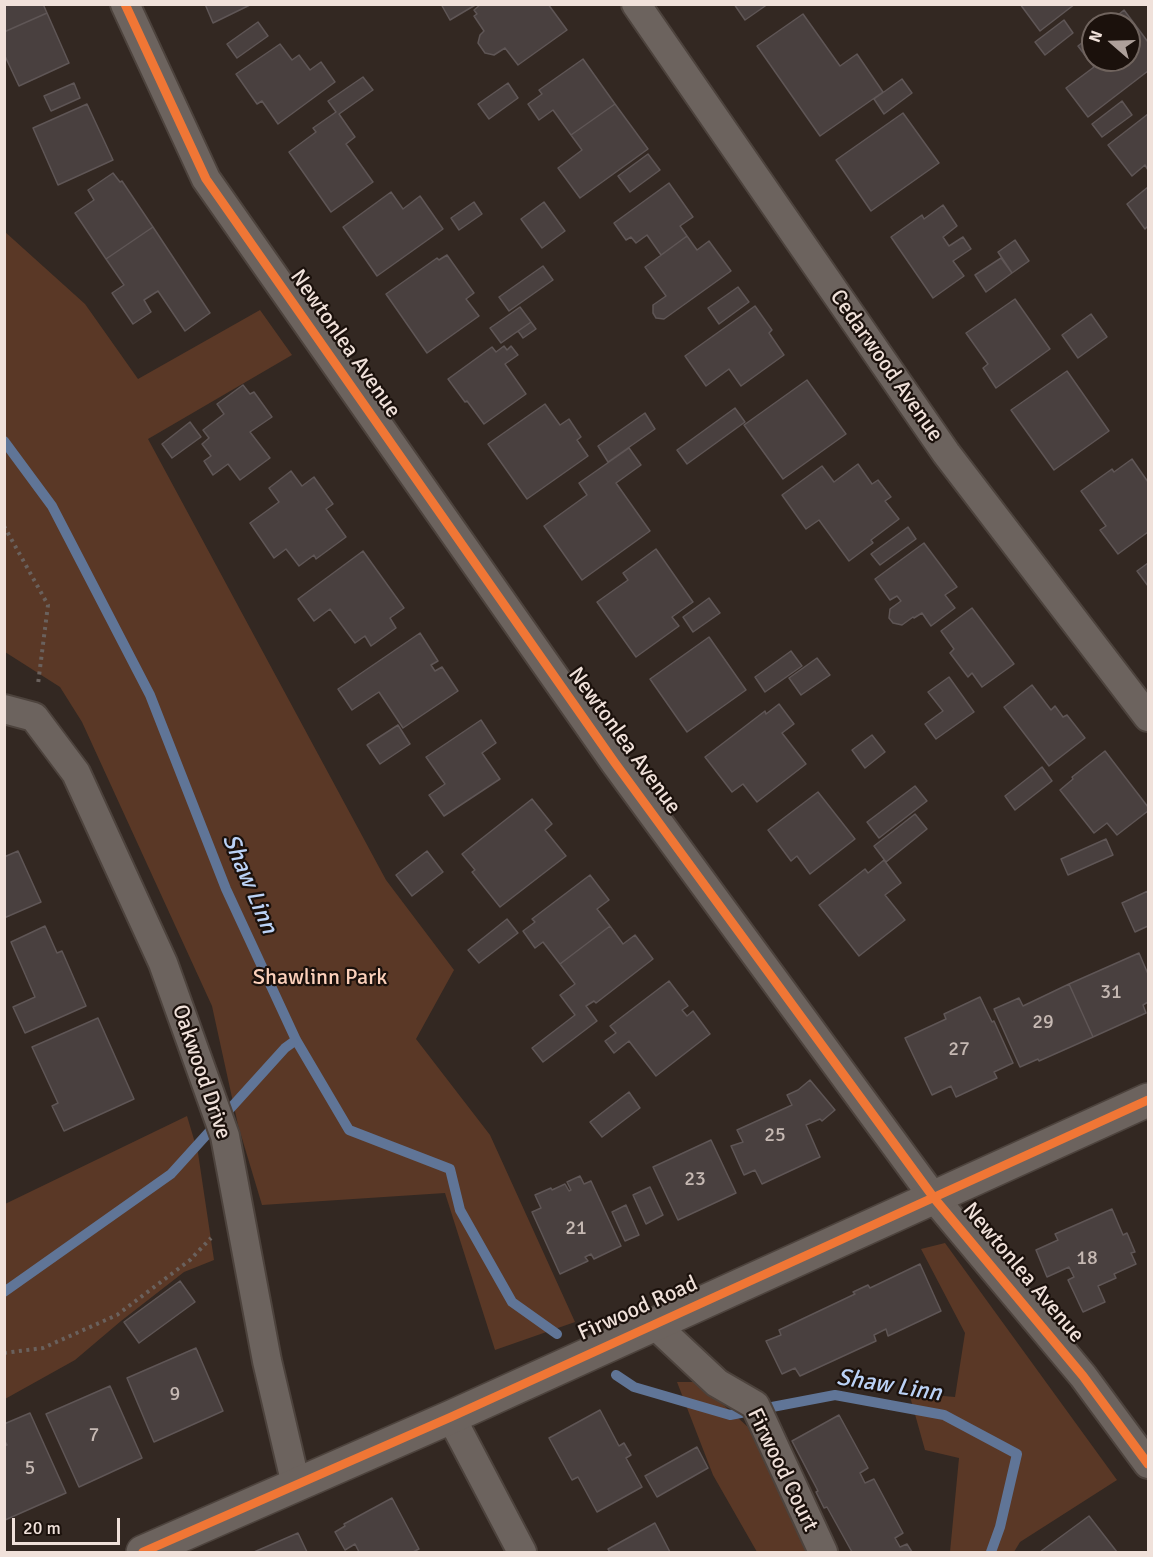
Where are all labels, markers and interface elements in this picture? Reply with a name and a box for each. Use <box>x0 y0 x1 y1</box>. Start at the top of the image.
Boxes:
north arrow <box>1081 12 1141 72</box>
text: N <box>1085 28 1107 45</box>
street label: Newtonlea Avenue <box>284 265 406 423</box>
street label: Cedarwood Avenue <box>824 285 948 447</box>
street label: Newtonlea Avenue <box>562 662 686 820</box>
water label: Shaw Linn <box>215 830 283 938</box>
park label: Shawlinn Park <box>253 965 387 991</box>
house number: 31 <box>1100 981 1122 1005</box>
street label: Oakwood Drive <box>166 1001 236 1143</box>
house number: 29 <box>1032 1011 1054 1035</box>
house number: 27 <box>948 1038 970 1062</box>
house number: 25 <box>764 1124 786 1148</box>
house number: 23 <box>684 1168 706 1192</box>
street label: Newtonlea Avenue <box>957 1198 1089 1348</box>
house number: 21 <box>565 1217 587 1241</box>
house number: 18 <box>1076 1247 1098 1271</box>
street label: Firwood Road <box>574 1271 702 1347</box>
water label: Shaw Linn <box>835 1364 943 1408</box>
house number: 9 <box>170 1383 180 1407</box>
street label: Firwood Court <box>741 1404 823 1536</box>
house number: 7 <box>89 1424 99 1448</box>
house number: 5 <box>25 1457 35 1481</box>
scale bar <box>15 1506 123 1544</box>
text: 20 m <box>23 1517 61 1539</box>

